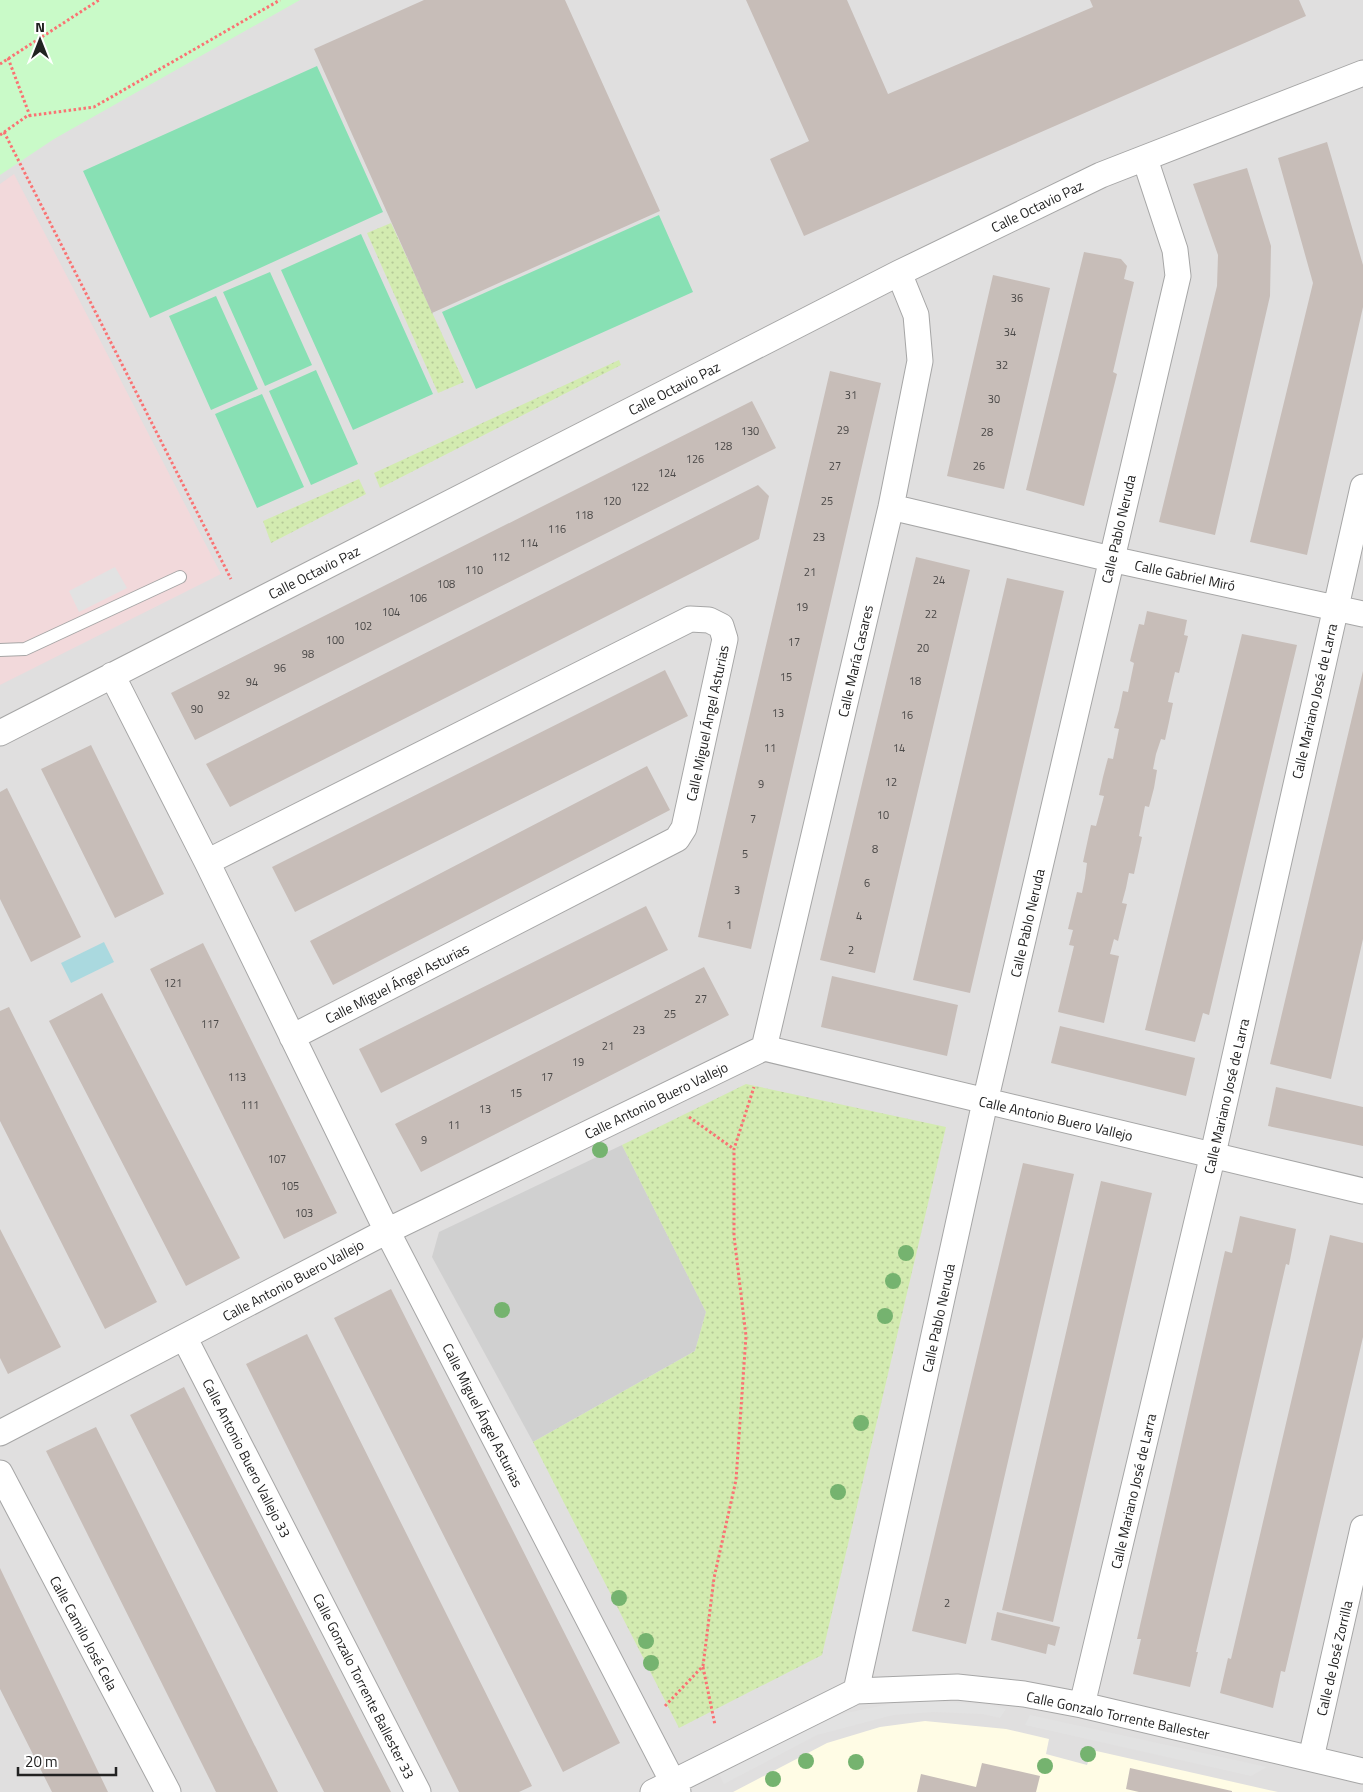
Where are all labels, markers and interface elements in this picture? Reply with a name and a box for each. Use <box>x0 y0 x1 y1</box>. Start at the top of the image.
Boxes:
north arrow <box>15 15 65 65</box>
text: N <box>35 16 45 37</box>
street label: Calle Octavio Paz <box>987 175 1087 237</box>
house number: 36 <box>1011 290 1023 306</box>
house number: 34 <box>1004 324 1016 340</box>
street label: Calle Octavio Paz <box>625 356 723 420</box>
house number: 32 <box>996 357 1008 373</box>
house number: 31 <box>845 387 857 403</box>
house number: 30 <box>988 391 1000 407</box>
house number: 29 <box>837 422 849 438</box>
house number: 130 <box>741 423 759 439</box>
house number: 28 <box>981 424 993 440</box>
house number: 128 <box>714 438 732 454</box>
house number: 126 <box>686 451 704 467</box>
house number: 27 <box>829 458 841 474</box>
house number: 26 <box>973 458 985 474</box>
house number: 124 <box>658 465 676 481</box>
street label: Calle Pablo Neruda <box>1095 473 1141 585</box>
house number: 122 <box>631 479 649 495</box>
house number: 120 <box>603 493 621 509</box>
house number: 25 <box>821 493 833 509</box>
house number: 118 <box>575 507 593 523</box>
house number: 116 <box>548 521 566 537</box>
house number: 23 <box>813 529 825 545</box>
house number: 114 <box>520 535 538 551</box>
street label: Calle Octavio Paz <box>265 540 363 604</box>
house number: 112 <box>492 549 510 565</box>
street label: Calle Gabriel Miró <box>1133 554 1237 596</box>
house number: 110 <box>465 562 483 578</box>
house number: 21 <box>804 564 816 580</box>
house number: 24 <box>933 572 945 588</box>
house number: 108 <box>437 576 455 592</box>
house number: 106 <box>409 590 427 606</box>
house number: 19 <box>796 599 808 615</box>
street label: Calle María Casares <box>832 603 878 719</box>
house number: 104 <box>382 604 400 620</box>
house number: 22 <box>925 606 937 622</box>
house number: 102 <box>354 618 372 634</box>
street label: Calle Mariano José de Larra <box>1286 621 1342 781</box>
house number: 100 <box>326 632 344 648</box>
house number: 17 <box>788 634 800 650</box>
house number: 20 <box>917 640 929 656</box>
street label: Calle Miguel Ángel Asturias <box>680 643 734 803</box>
house number: 98 <box>302 646 314 662</box>
house number: 96 <box>274 660 286 676</box>
house number: 15 <box>780 669 792 685</box>
house number: 18 <box>909 673 921 689</box>
house number: 94 <box>246 674 258 690</box>
house number: 92 <box>218 687 230 703</box>
house number: 90 <box>191 701 203 717</box>
house number: 13 <box>772 705 784 721</box>
house number: 16 <box>901 707 913 723</box>
house number: 11 <box>764 740 776 756</box>
house number: 14 <box>893 740 905 756</box>
house number: 12 <box>885 774 897 790</box>
house number: 9 <box>758 776 764 792</box>
house number: 10 <box>877 807 889 823</box>
house number: 7 <box>750 811 756 827</box>
house number: 8 <box>872 841 878 857</box>
house number: 5 <box>742 846 748 862</box>
street label: Calle Pablo Neruda <box>1004 867 1050 979</box>
house number: 6 <box>864 875 870 891</box>
house number: 3 <box>734 882 740 898</box>
house number: 4 <box>856 908 862 924</box>
house number: 1 <box>726 917 732 933</box>
street label: Calle Miguel Ángel Asturias <box>321 938 473 1028</box>
house number: 2 <box>848 942 854 958</box>
house number: 121 <box>164 975 182 991</box>
house number: 27 <box>695 991 707 1007</box>
house number: 25 <box>664 1006 676 1022</box>
house number: 117 <box>201 1016 219 1032</box>
street label: Calle Mariano José de Larra <box>1198 1016 1254 1176</box>
house number: 23 <box>633 1022 645 1038</box>
house number: 21 <box>602 1038 614 1054</box>
house number: 19 <box>572 1054 584 1070</box>
street label: Calle Antonio Buero Vallejo <box>581 1056 731 1144</box>
house number: 113 <box>228 1069 246 1085</box>
house number: 17 <box>541 1069 553 1085</box>
house number: 15 <box>510 1085 522 1101</box>
street label: Calle Antonio Buero Vallejo <box>977 1090 1135 1146</box>
house number: 111 <box>241 1097 259 1113</box>
house number: 13 <box>479 1101 491 1117</box>
house number: 11 <box>448 1117 460 1133</box>
house number: 9 <box>421 1132 427 1148</box>
house number: 107 <box>268 1151 286 1167</box>
house number: 105 <box>281 1178 299 1194</box>
house number: 103 <box>295 1205 313 1221</box>
street label: Calle Antonio Buero Vallejo <box>219 1234 367 1326</box>
street label: Calle Pablo Neruda <box>916 1262 960 1374</box>
street label: Calle Miguel Ángel Asturias <box>438 1339 528 1491</box>
street label: Calle Antonio Buero Vallejo 33 <box>198 1375 296 1541</box>
street label: Calle Mariano José de Larra <box>1105 1411 1161 1571</box>
street label: Calle Camilo José Cela <box>45 1572 123 1694</box>
street label: Calle Gonzalo Torrente Ballester 33 <box>308 1590 420 1782</box>
house number: 2 <box>944 1595 950 1611</box>
street label: Calle de José Zorrilla <box>1311 1598 1357 1718</box>
street label: Calle Gonzalo Torrente Ballester <box>1024 1685 1212 1745</box>
scale bar <box>18 1744 115 1776</box>
text: 20 m <box>25 1750 58 1773</box>

